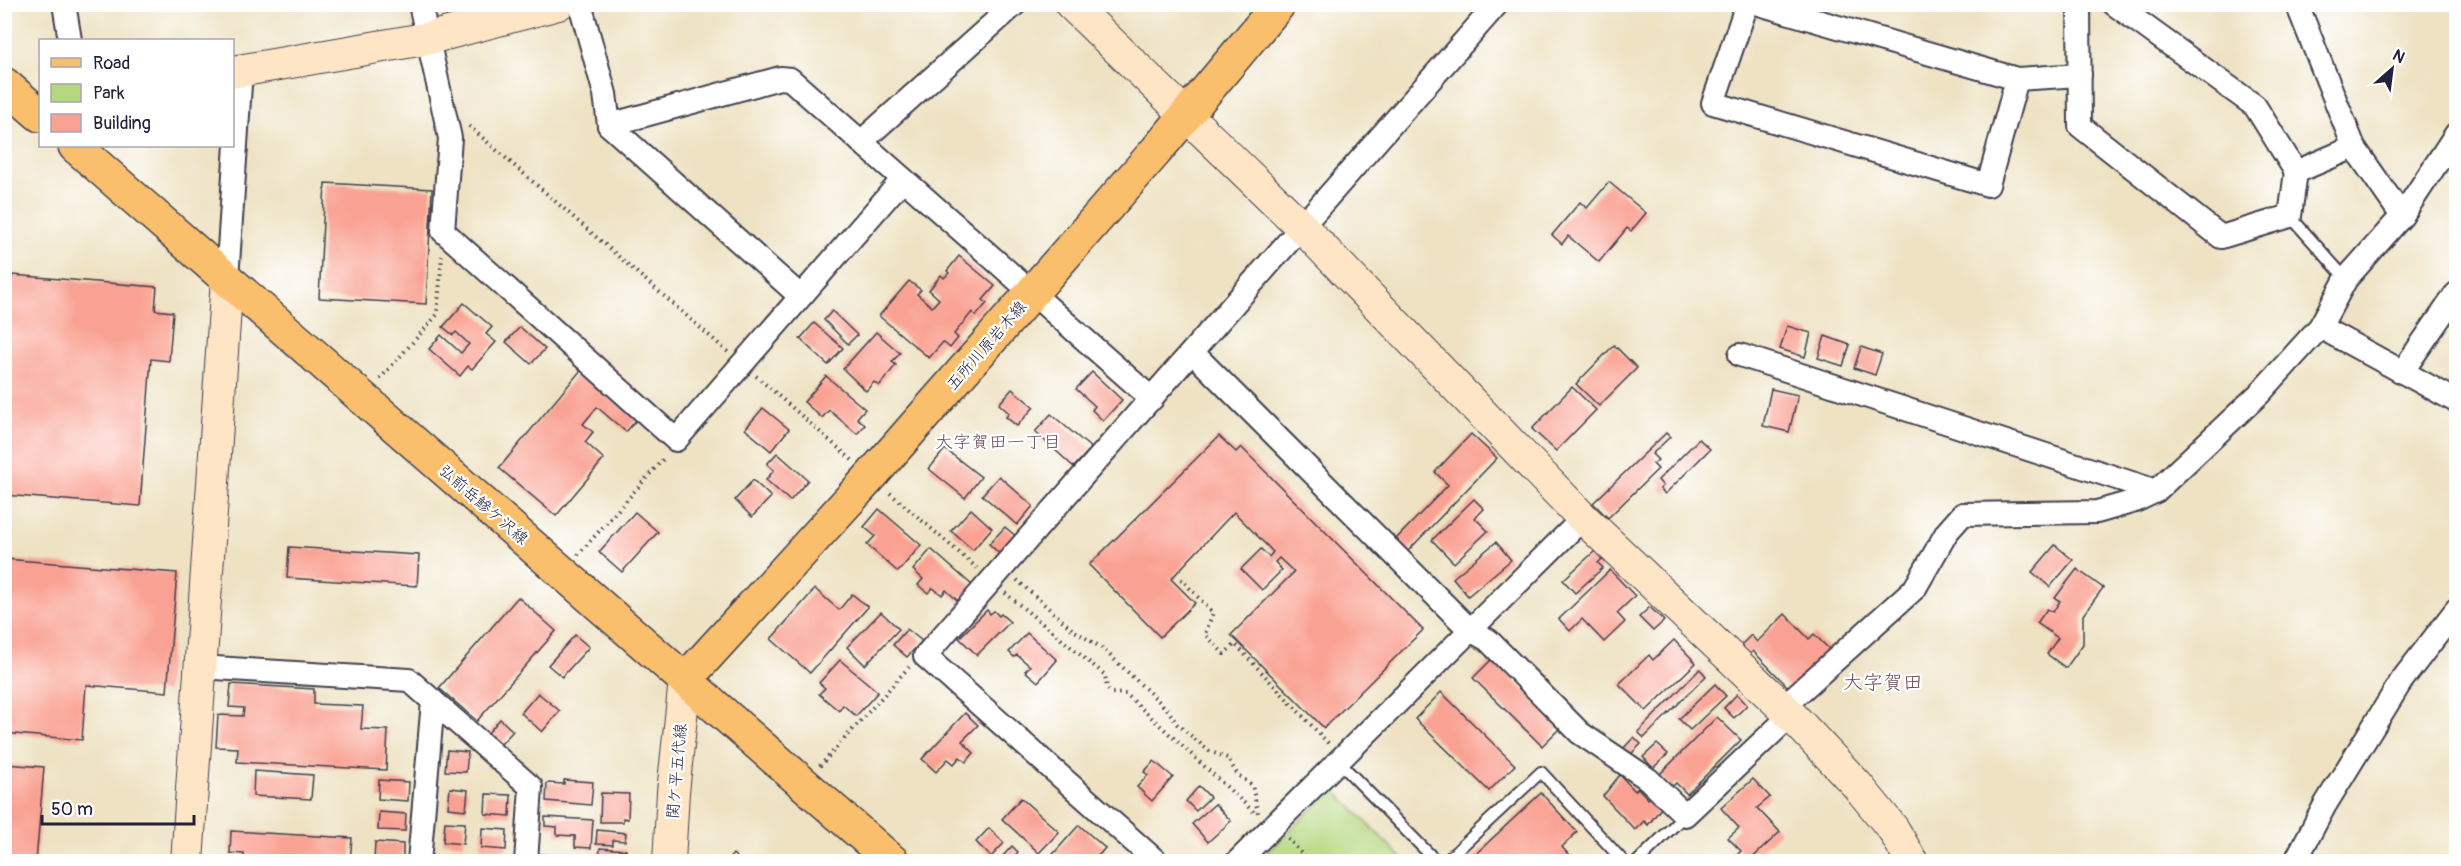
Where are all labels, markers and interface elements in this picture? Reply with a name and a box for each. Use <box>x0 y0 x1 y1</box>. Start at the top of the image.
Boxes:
legend <box>39 39 234 147</box>
north arrow <box>2362 39 2422 99</box>
text: N <box>2389 45 2408 68</box>
text: Road <box>93 52 130 75</box>
text: Park <box>93 82 125 105</box>
text: Building <box>93 112 151 135</box>
street label: 五所川原岩木線 <box>942 297 1031 394</box>
district label: 大字賀田一丁目 <box>935 431 1061 454</box>
street label: 弘前岳鰺ケ沢線 <box>435 460 532 549</box>
district label: 大字賀田 <box>1843 670 1923 695</box>
street label: 関ケ平五代線 <box>663 722 691 820</box>
scale bar <box>42 788 194 826</box>
text: 50 m <box>51 798 93 821</box>

